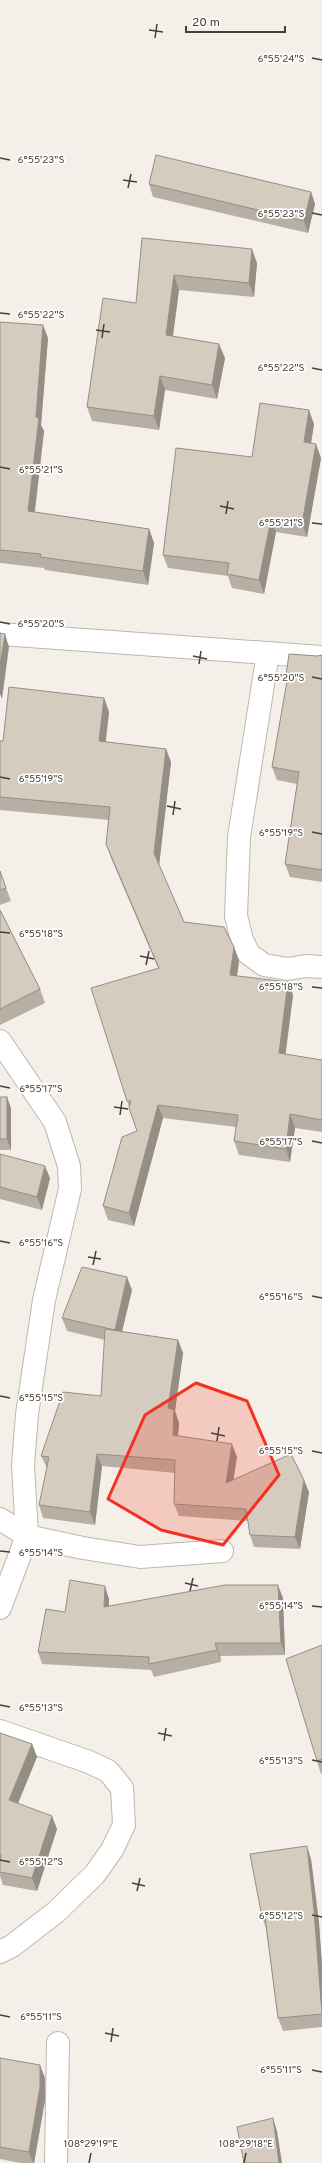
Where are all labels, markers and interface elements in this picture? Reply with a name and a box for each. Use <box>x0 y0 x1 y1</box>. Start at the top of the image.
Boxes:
scale bar <box>186 8 285 34</box>
text: 20 m <box>192 15 220 31</box>
text: 6°55'24"S <box>258 53 304 66</box>
text: 6°55'23"S <box>18 154 64 167</box>
text: 6°55'23"S <box>258 208 304 221</box>
text: 6°55'22"S <box>18 309 64 322</box>
text: 6°55'22"S <box>258 362 304 375</box>
text: 6°55'21"S <box>19 464 63 477</box>
text: 6°55'21"S <box>259 517 303 530</box>
text: 6°55'20"S <box>17 618 65 631</box>
text: 6°55'20"S <box>257 672 305 685</box>
text: 6°55'19"S <box>19 773 63 786</box>
text: 6°55'19"S <box>259 827 303 840</box>
text: 6°55'18"S <box>19 928 63 941</box>
text: 6°55'18"S <box>259 981 303 994</box>
text: 6°55'17"S <box>19 1083 63 1096</box>
text: 6°55'17"S <box>259 1136 303 1149</box>
text: 6°55'16"S <box>19 1237 63 1250</box>
text: 6°55'16"S <box>259 1291 303 1304</box>
text: 6°55'15"S <box>19 1392 63 1405</box>
text: 6°55'15"S <box>259 1445 303 1458</box>
text: 6°55'14"S <box>19 1547 63 1560</box>
text: 6°55'14"S <box>259 1600 303 1613</box>
text: 6°55'13"S <box>19 1702 63 1715</box>
text: 6°55'13"S <box>259 1755 303 1768</box>
text: 6°55'12"S <box>19 1856 63 1869</box>
text: 6°55'12"S <box>259 1910 303 1923</box>
text: 6°55'11"S <box>20 2011 62 2024</box>
text: 6°55'11"S <box>260 2064 302 2077</box>
text: 108°29'19"E <box>64 2138 118 2151</box>
text: 108°29'18"E <box>219 2138 273 2151</box>

